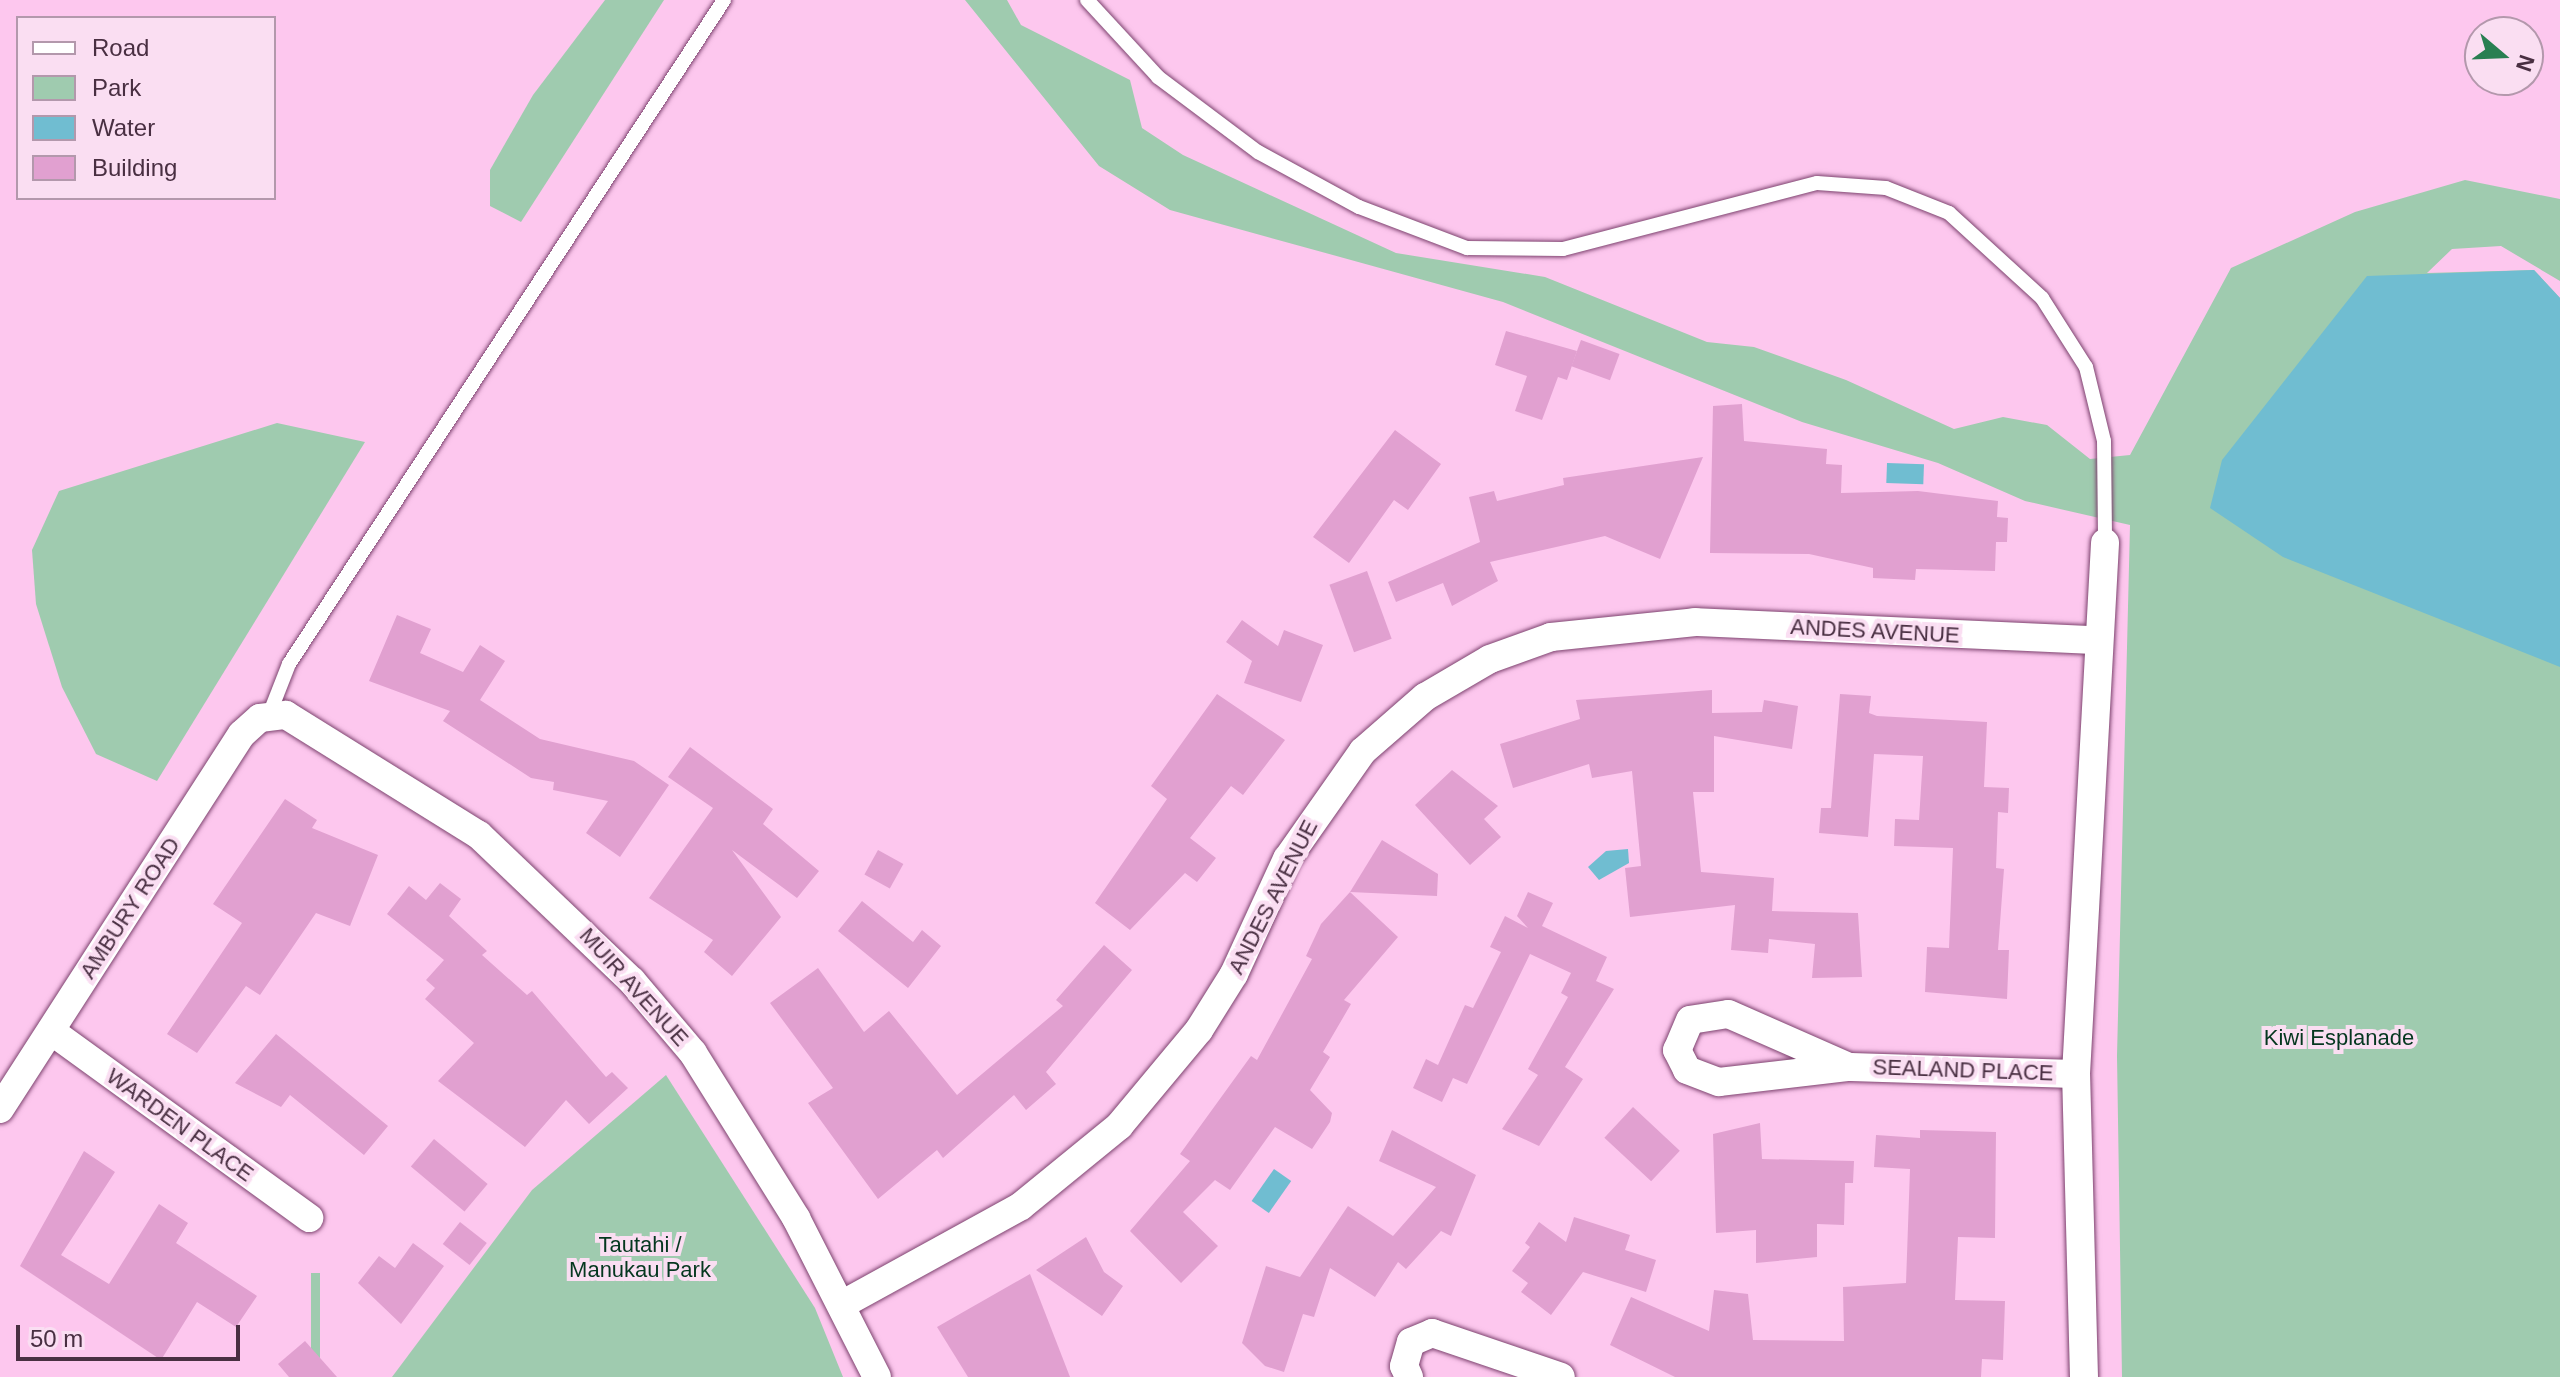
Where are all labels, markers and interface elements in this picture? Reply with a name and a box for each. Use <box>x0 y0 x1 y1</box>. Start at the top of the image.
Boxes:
legend <box>16 16 276 200</box>
north arrow <box>2464 16 2544 96</box>
text: Road <box>92 34 149 61</box>
text: N <box>2511 52 2540 75</box>
text: Park <box>92 74 141 101</box>
text: Water <box>92 114 155 141</box>
text: Building <box>92 154 177 181</box>
street label: ANDES AVENUE <box>1789 613 1961 649</box>
street label: ANDES AVENUE <box>1222 815 1324 979</box>
street label: AMBURY ROAD <box>74 832 186 984</box>
street label: MUIR AVENUE <box>574 922 694 1052</box>
park label: Kiwi Esplanade <box>2264 1025 2414 1051</box>
street label: SEALAND PLACE <box>1872 1054 2054 1086</box>
street label: WARDEN PLACE <box>101 1063 259 1187</box>
park label: Tautahi / Manukau Park <box>569 1231 711 1282</box>
scale bar <box>20 1309 244 1359</box>
text: 50 m <box>30 1325 83 1352</box>

